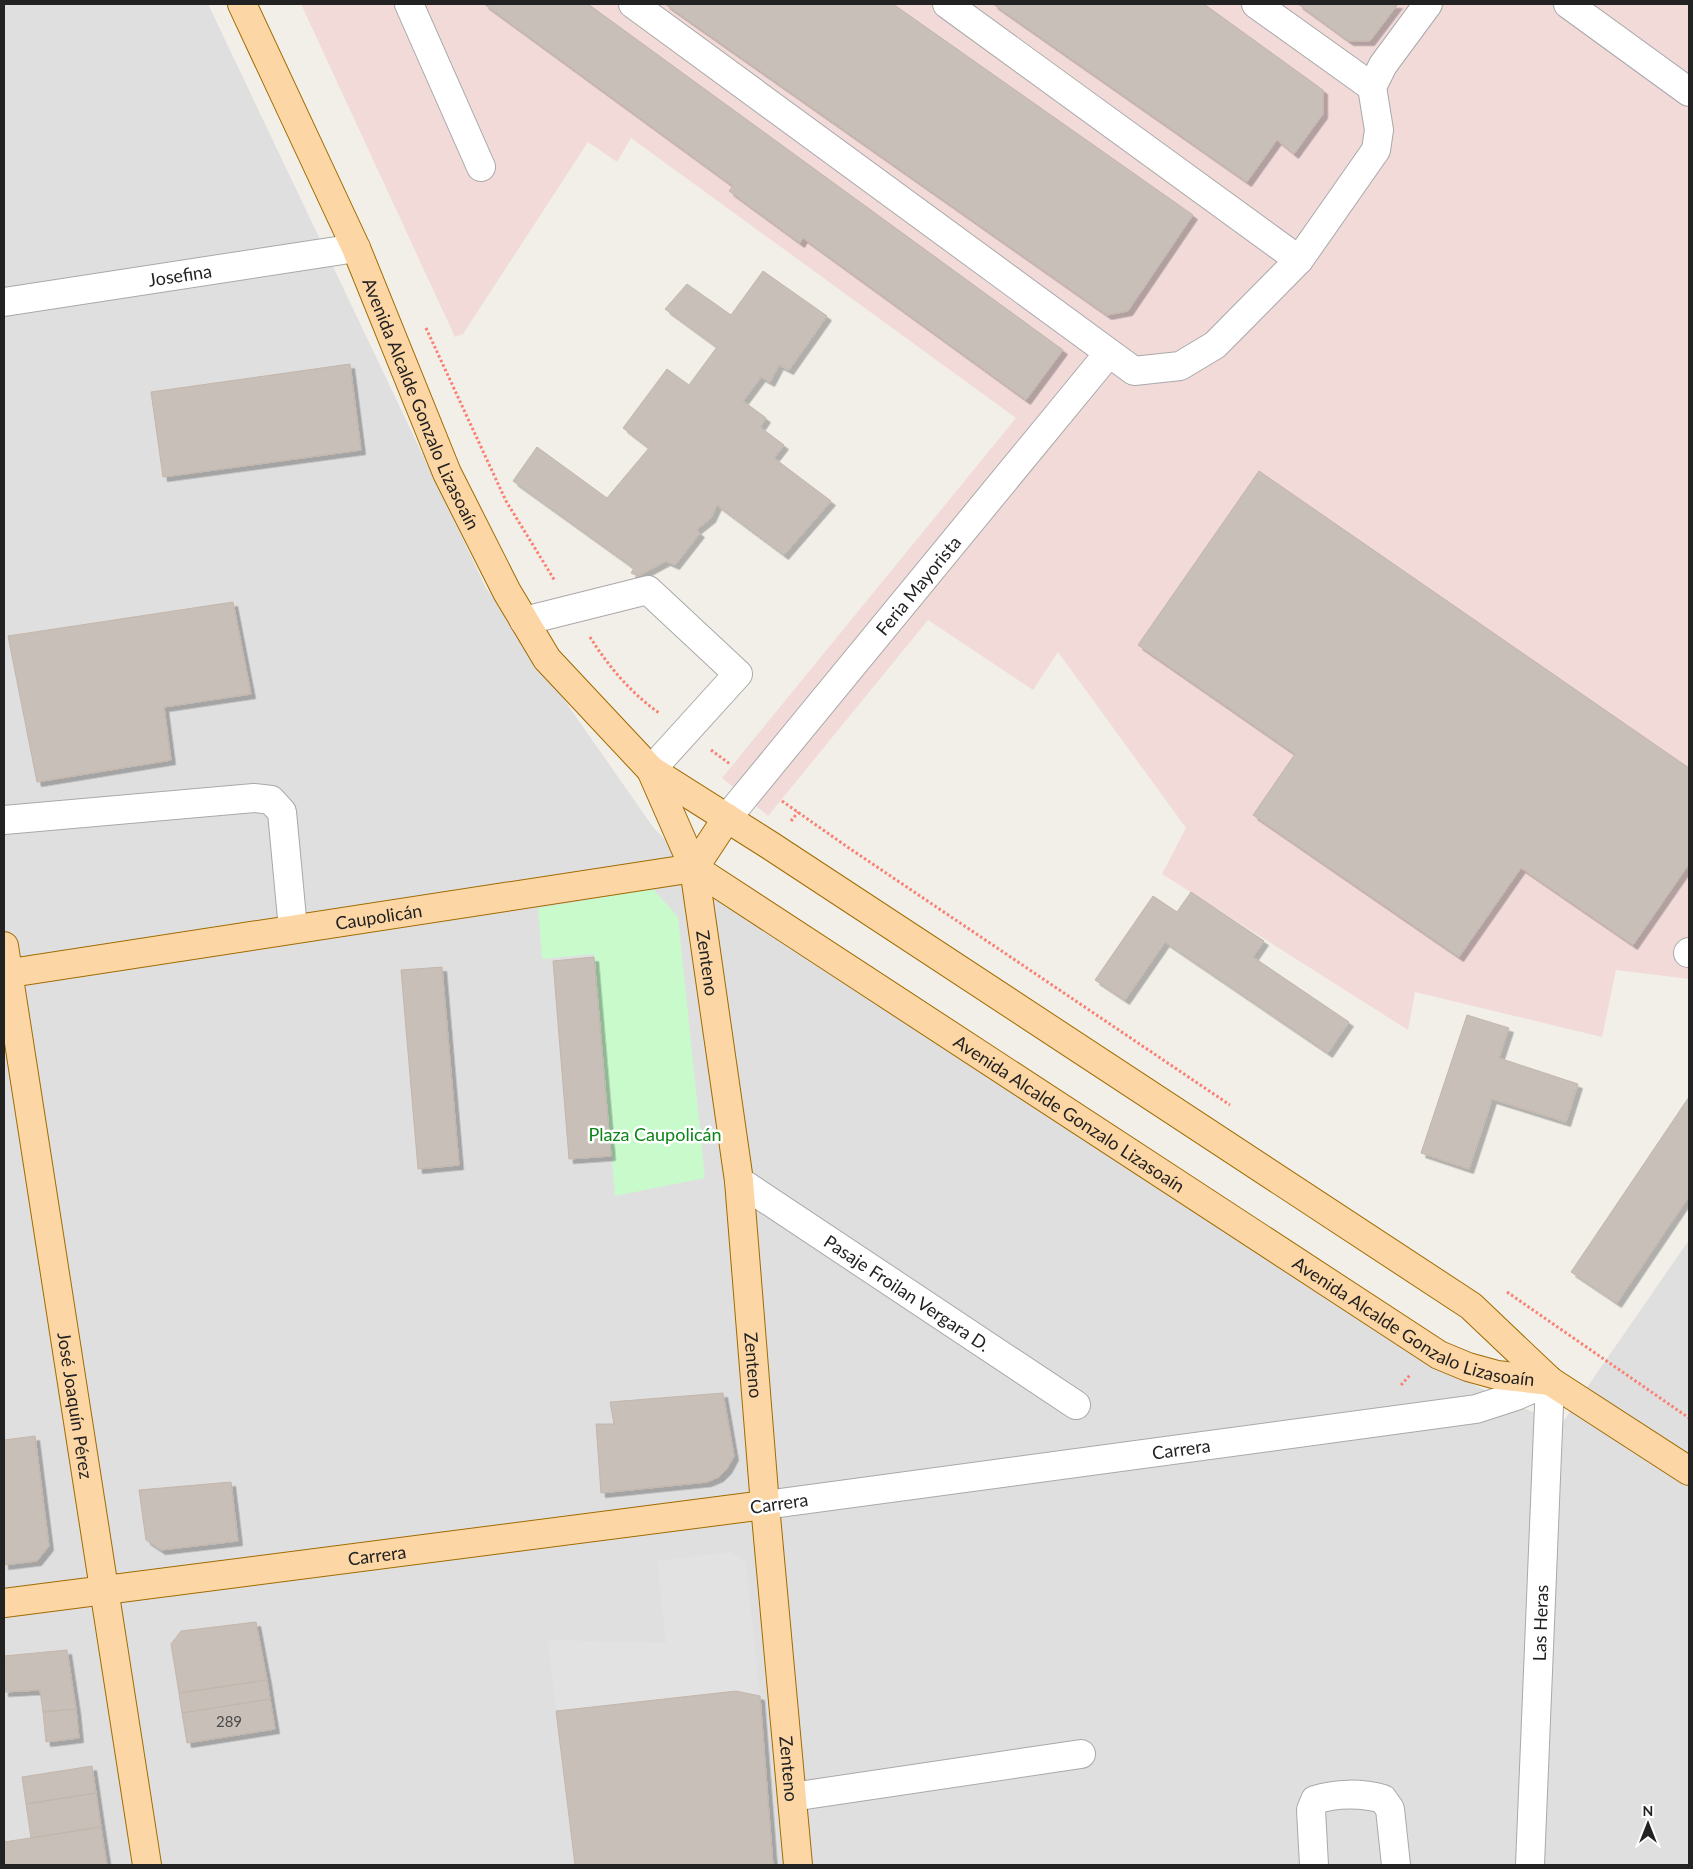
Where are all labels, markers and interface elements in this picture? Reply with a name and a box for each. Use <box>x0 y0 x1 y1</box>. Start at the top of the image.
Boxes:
street label: Josefina <box>147 259 213 291</box>
street label: Avenida Alcalde Gonzalo Lizasoaín <box>358 274 485 533</box>
street label: Feria Mayorista <box>871 531 965 639</box>
street label: Caupolicán <box>334 899 424 934</box>
street label: Zenteno <box>692 929 723 997</box>
street label: Avenida Alcalde Gonzalo Lizasoaín <box>950 1030 1189 1197</box>
park label: Plaza Caupolicán <box>588 1123 722 1145</box>
street label: Pasaje Froilan Vergara D. <box>820 1230 994 1356</box>
street label: Avenida Alcalde Gonzalo Lizasoaín <box>1289 1252 1536 1390</box>
street label: José Joaquín Pérez <box>53 1331 98 1480</box>
street label: Zenteno <box>740 1331 767 1399</box>
street label: Carrera <box>1151 1434 1212 1464</box>
street label: Carrera <box>748 1488 810 1518</box>
street label: Carrera <box>346 1540 407 1570</box>
street label: Las Heras <box>1528 1584 1552 1662</box>
house number: 289 <box>216 1712 242 1730</box>
street label: Zenteno <box>775 1735 803 1803</box>
north arrow <box>1623 1799 1673 1849</box>
text: N <box>1643 1802 1653 1819</box>

